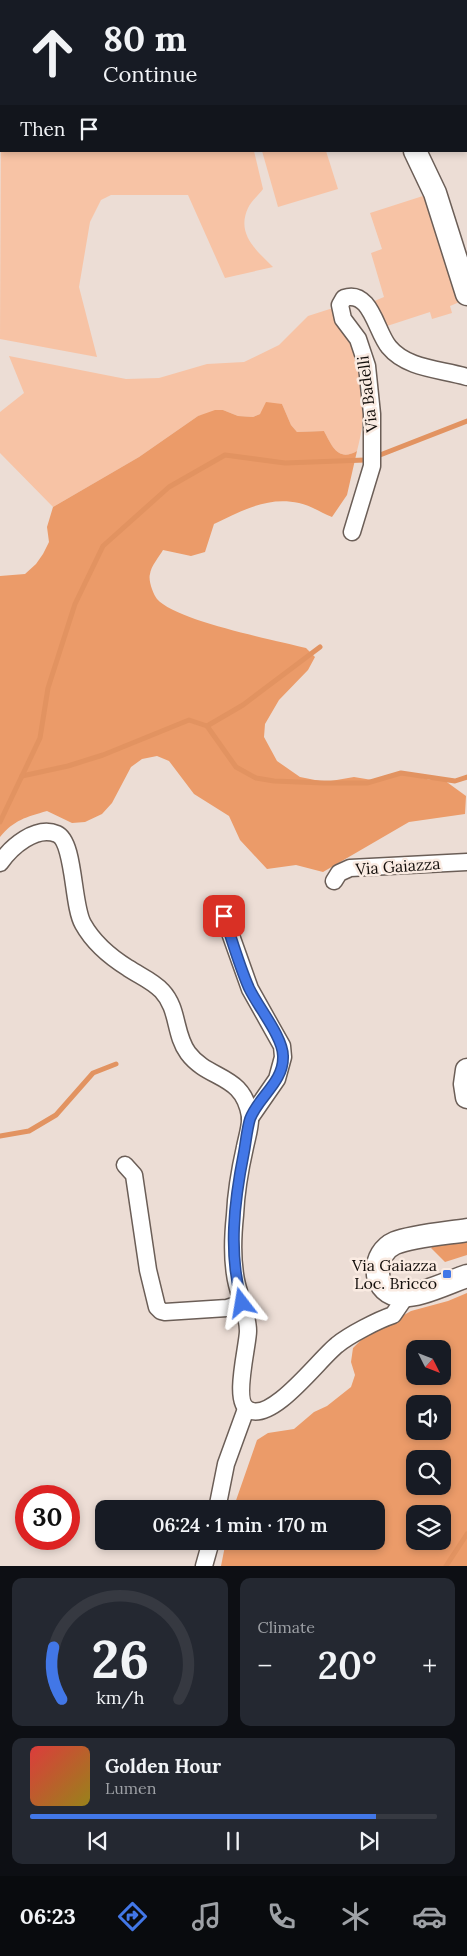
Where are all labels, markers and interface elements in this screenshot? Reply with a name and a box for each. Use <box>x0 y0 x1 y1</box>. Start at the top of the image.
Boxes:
text: 80 m <box>103 16 187 61</box>
icon: ahead <box>20 20 85 85</box>
text: Continue <box>103 60 198 88</box>
icon: arrive <box>75 115 103 143</box>
text: Then <box>20 117 65 141</box>
street label: Via Badelli <box>352 355 382 434</box>
street label: Via Gaiazza <box>354 853 441 879</box>
pin <box>203 895 245 937</box>
icon: arrive <box>210 902 238 930</box>
place label: Via Gaiazza Loc. Bricco <box>351 1255 437 1293</box>
marker: Via Gaiazza Loc. Bricco <box>441 1268 453 1280</box>
position arrow <box>215 1276 267 1328</box>
north arrow <box>406 1340 451 1385</box>
map controls <box>406 1340 451 1550</box>
button: sound <box>406 1395 451 1440</box>
button: search <box>406 1450 451 1495</box>
speed limit sign: 30 <box>15 1485 80 1550</box>
button: layers <box>406 1505 451 1550</box>
text: 06:24 · 1 min · 170 m <box>152 1513 328 1537</box>
text: Climate <box>258 1617 315 1637</box>
text: 26 <box>91 1626 149 1692</box>
text: 20° <box>318 1641 377 1689</box>
text: − <box>258 1648 272 1684</box>
text: + <box>422 1648 437 1684</box>
text: km/h <box>96 1686 144 1709</box>
text: Golden Hour <box>105 1754 221 1778</box>
text: Lumen <box>105 1778 157 1798</box>
icon: previous <box>84 1827 112 1855</box>
icon: pause <box>219 1827 247 1855</box>
icon: next <box>355 1827 383 1855</box>
icon: directions <box>115 1899 150 1934</box>
icon: music <box>189 1899 224 1934</box>
icon: phone <box>264 1899 299 1934</box>
icon: climate <box>338 1899 373 1934</box>
icon: car <box>412 1899 447 1934</box>
text: 06:23 <box>20 1902 76 1930</box>

